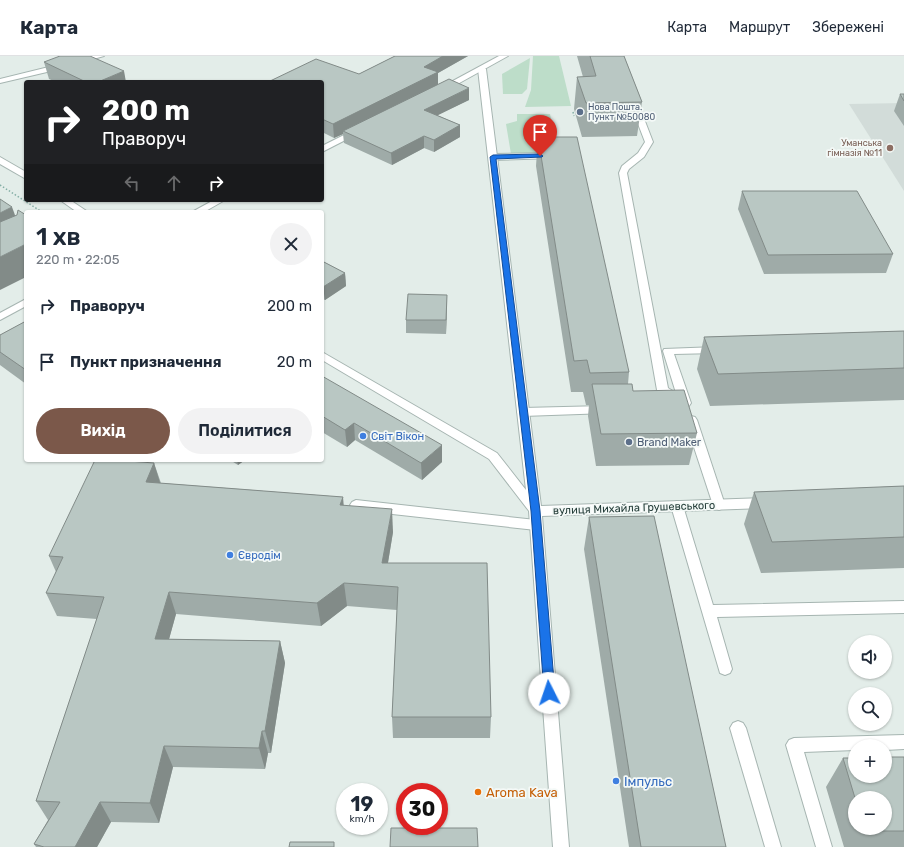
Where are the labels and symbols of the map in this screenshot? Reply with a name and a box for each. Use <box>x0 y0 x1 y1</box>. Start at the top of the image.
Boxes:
place label: Нова Пошта. Пункт №50080 <box>588 102 655 122</box>
marker: Нова Пошта. Пункт №50080 <box>575 107 585 117</box>
pin <box>523 115 557 156</box>
place label: Уманська гімназія №11 <box>827 138 882 158</box>
marker: Уманська гімназія №11 <box>885 143 895 153</box>
place label: Світ Вікон <box>371 430 424 443</box>
marker: Світ Вікон <box>358 431 368 441</box>
place label: Brand Maker <box>637 436 702 449</box>
marker: Brand Maker <box>624 437 634 447</box>
street label: вулиця Михайла Грушевського <box>553 499 715 517</box>
place label: Євродім <box>238 549 281 562</box>
marker: Євродім <box>225 550 235 560</box>
position arrow <box>528 672 570 714</box>
place label: Імпульс <box>624 774 672 789</box>
marker: Імпульс <box>611 776 621 786</box>
speed limit sign: 30 <box>396 783 448 835</box>
place label: Aroma Kava <box>486 785 558 800</box>
marker: Aroma Kava <box>473 787 483 797</box>

